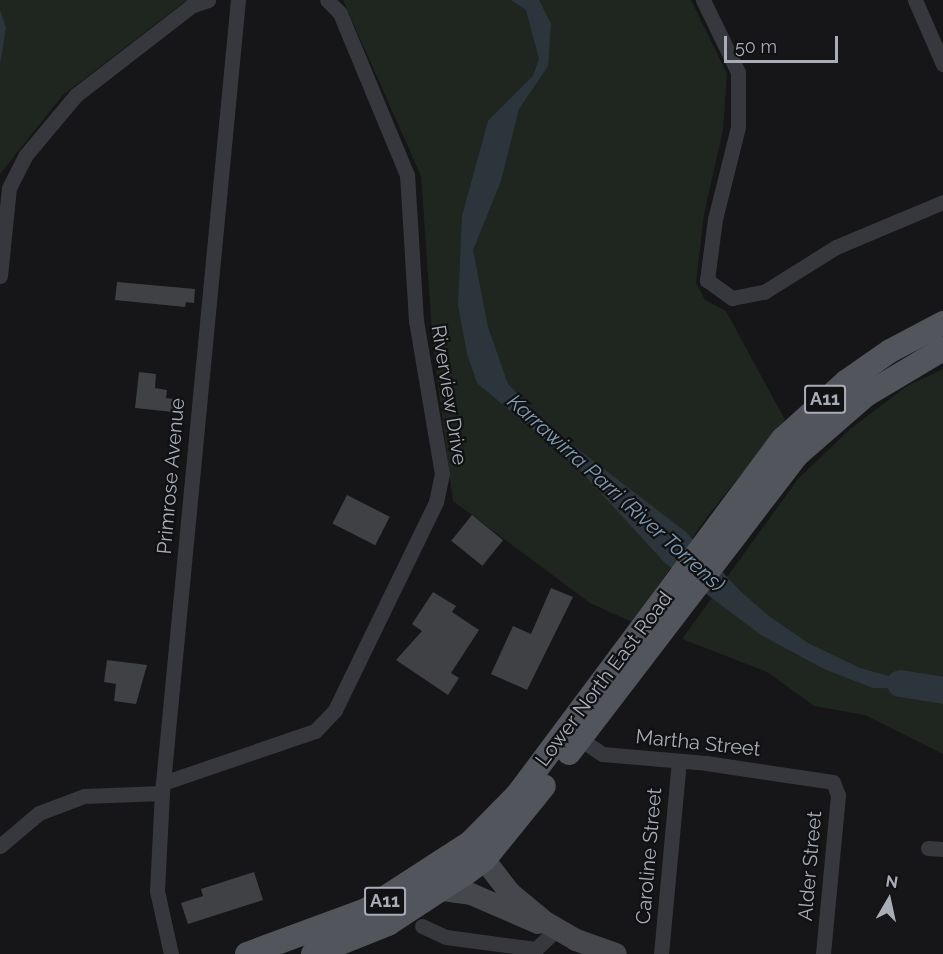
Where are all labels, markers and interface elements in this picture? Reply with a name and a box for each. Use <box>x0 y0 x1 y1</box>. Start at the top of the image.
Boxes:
scale bar <box>727 24 841 62</box>
text: 50 m <box>735 36 777 57</box>
street label: Riverview Drive <box>426 323 472 467</box>
road number: A11 <box>804 384 846 414</box>
water label: Karrawirra Parri (River Torrens) <box>502 389 730 597</box>
street label: Primrose Avenue <box>152 397 190 555</box>
street label: Lower North East Road <box>530 587 678 771</box>
street label: Martha Street <box>635 725 761 761</box>
street label: Caroline Street <box>631 787 667 925</box>
street label: Alder Street <box>793 810 827 922</box>
north arrow <box>859 870 919 930</box>
text: N <box>884 871 899 892</box>
road number: A11 <box>364 886 406 916</box>

